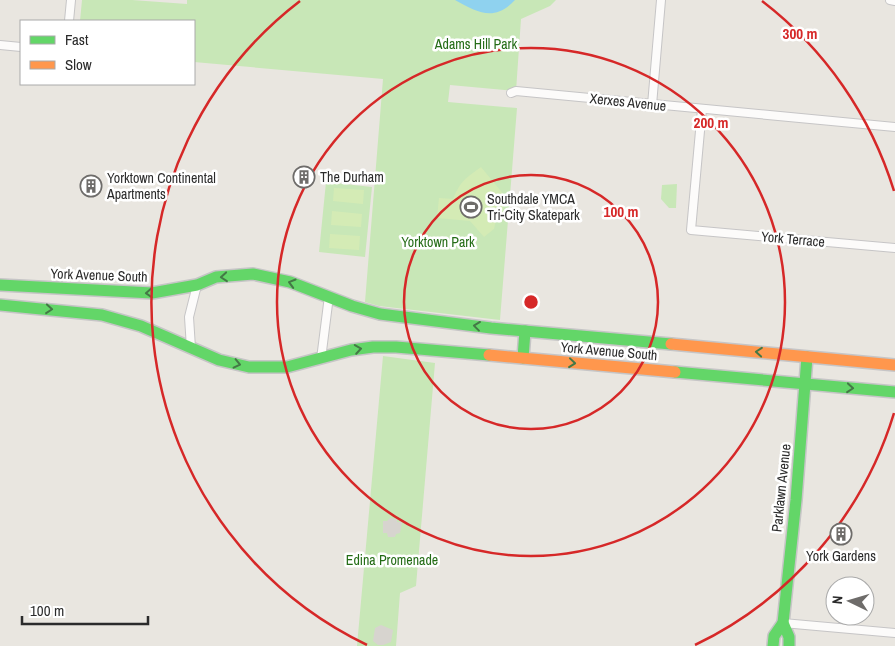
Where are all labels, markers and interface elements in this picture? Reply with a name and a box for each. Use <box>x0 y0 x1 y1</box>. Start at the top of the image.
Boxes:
legend <box>20 20 195 85</box>
text: 300 m <box>783 23 817 44</box>
text: Fast <box>65 29 89 50</box>
park label: Adams Hill Park <box>434 35 517 53</box>
text: Slow <box>65 54 92 75</box>
street label: Xerxes Avenue <box>589 89 667 115</box>
text: 200 m <box>694 112 728 133</box>
building icon: The Durham <box>292 165 316 189</box>
place label: The Durham <box>320 168 384 186</box>
place label: Yorktown Continental Apartments <box>106 169 216 203</box>
building icon: Yorktown Continental Apartments <box>79 174 103 198</box>
place label: Southdale YMCA Tri-City Skatepark <box>487 190 580 224</box>
sports icon: Southdale YMCA Tri-City Skatepark <box>459 195 483 219</box>
text: 100 m <box>604 201 638 222</box>
street label: York Terrace <box>760 227 826 251</box>
park label: Yorktown Park <box>401 233 475 251</box>
street label: York Avenue South <box>50 264 148 286</box>
one-way arrow <box>220 271 228 282</box>
one-way arrow <box>288 279 296 289</box>
one-way arrow <box>144 287 152 298</box>
centre of rings <box>522 293 540 311</box>
one-way arrow <box>45 304 53 315</box>
one-way arrow <box>473 321 481 332</box>
street label: York Avenue South <box>560 338 658 364</box>
one-way arrow <box>354 345 363 355</box>
one-way arrow <box>754 347 762 358</box>
one-way arrow <box>568 357 576 368</box>
one-way arrow <box>232 358 241 369</box>
one-way arrow <box>846 382 854 393</box>
street label: Parklawn Avenue <box>767 443 795 533</box>
building icon: York Gardens <box>829 522 853 546</box>
place label: York Gardens <box>806 547 876 565</box>
park label: Edina Promenade <box>346 551 438 569</box>
north arrow <box>825 576 875 626</box>
scale bar <box>22 594 149 626</box>
text: N <box>828 595 846 605</box>
text: 100 m <box>30 600 64 621</box>

